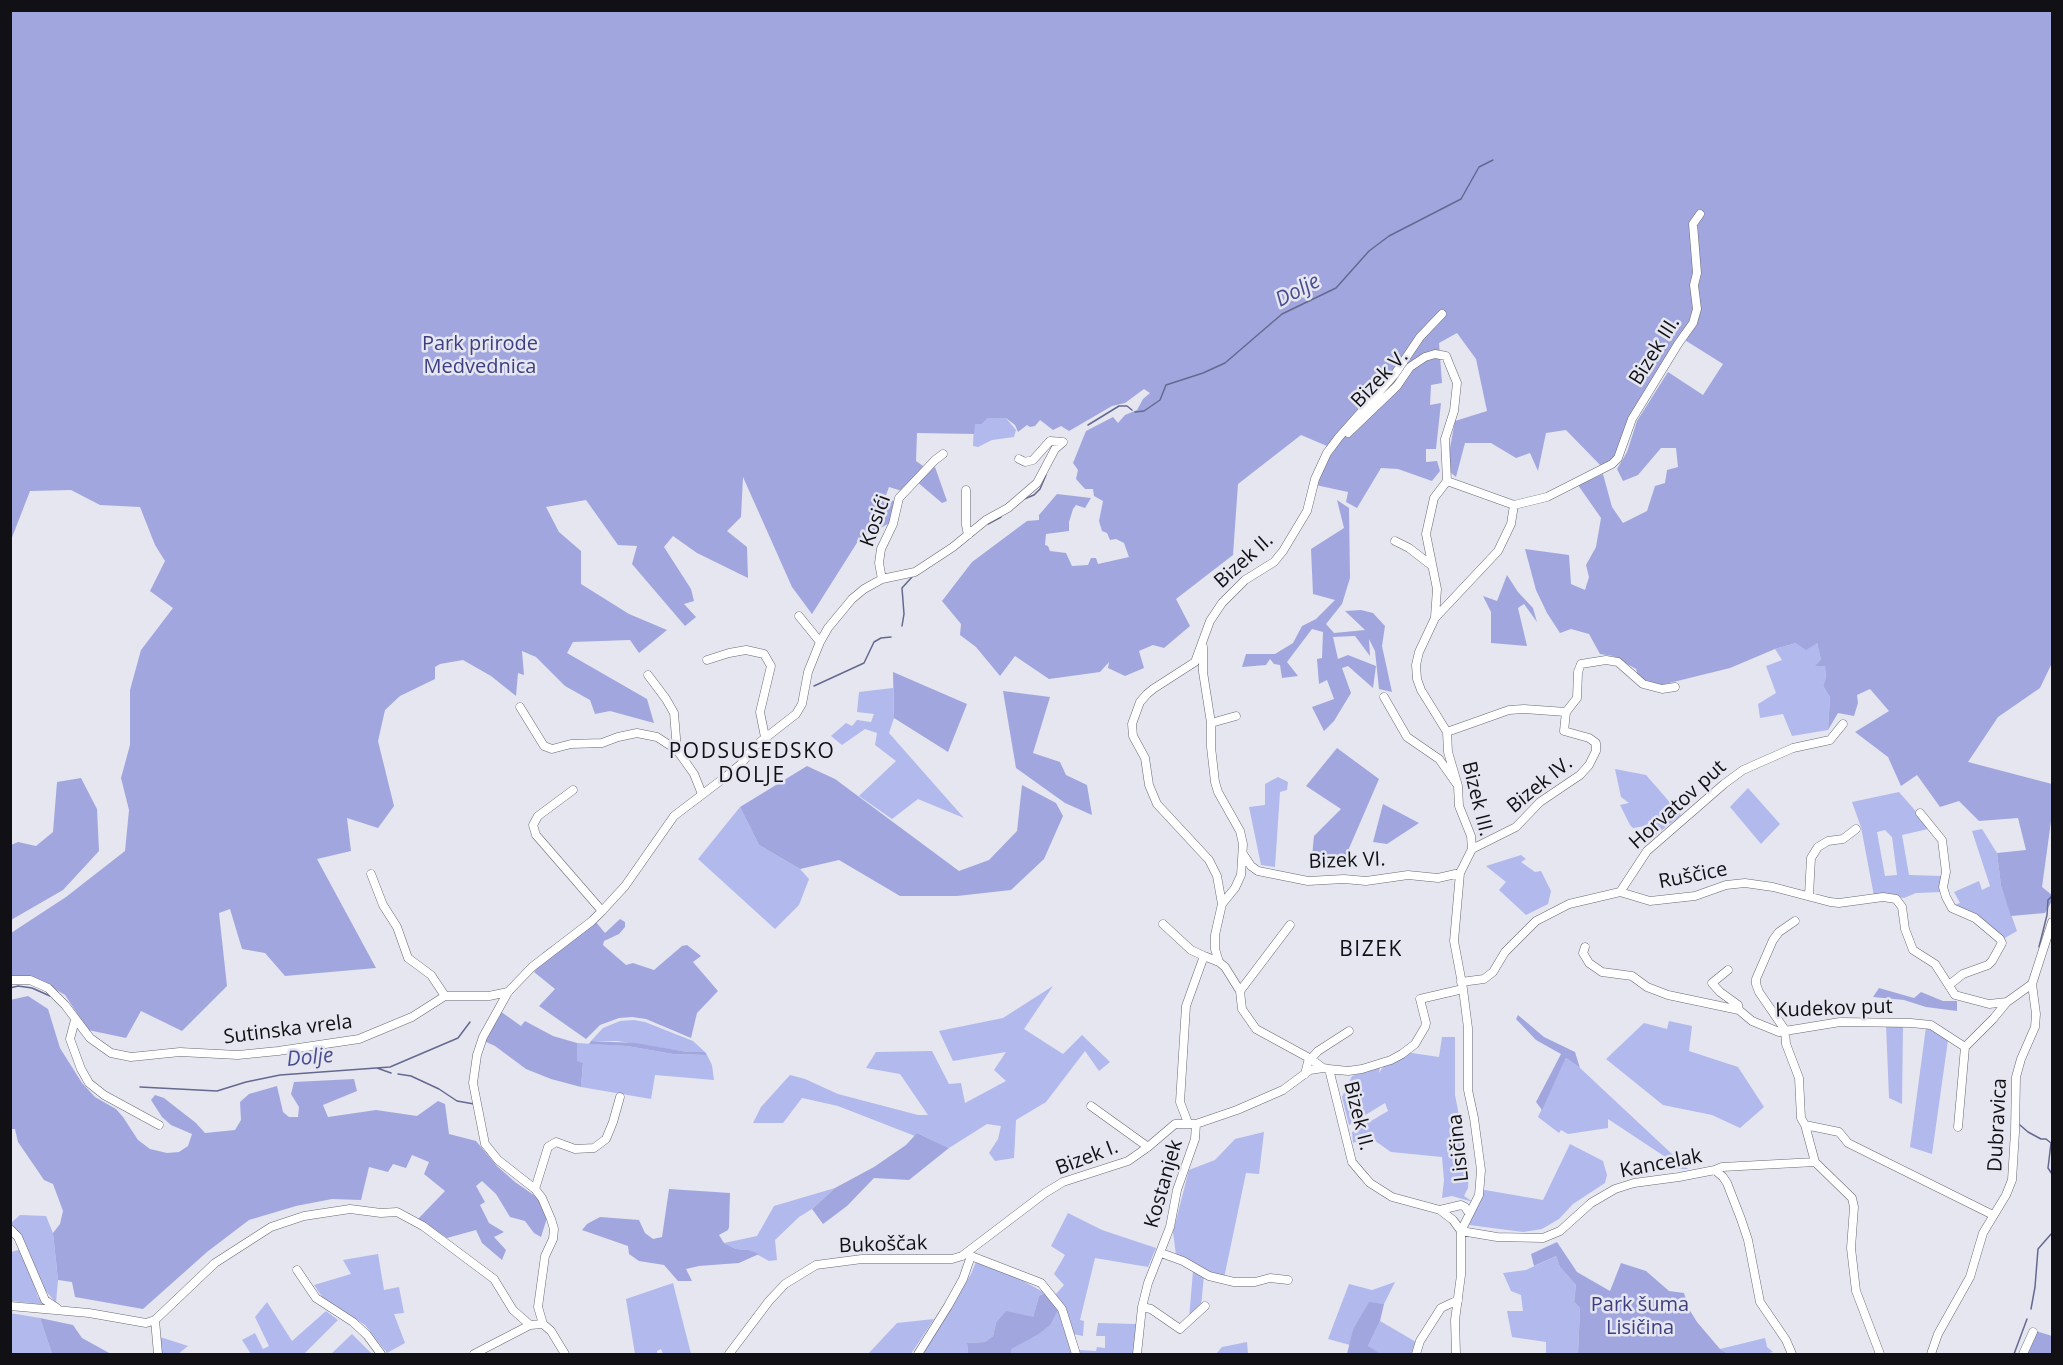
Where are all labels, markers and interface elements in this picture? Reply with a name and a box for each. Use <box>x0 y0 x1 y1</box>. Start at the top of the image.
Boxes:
water label: Dolje <box>1271 269 1325 313</box>
street label: Bizek III. <box>1625 312 1685 390</box>
park label: Park prirode Medvednica <box>422 332 538 379</box>
street label: Bizek V. <box>1347 345 1413 413</box>
street label: Kosići <box>856 492 896 550</box>
street label: Bizek II. <box>1210 528 1278 594</box>
district label: PODSUSEDSKO DOLJE <box>669 739 835 789</box>
street label: Bizek IV. <box>1503 751 1577 819</box>
street label: Horvatov put <box>1625 755 1731 855</box>
street label: Bizek III. <box>1456 759 1498 839</box>
street label: Bizek VI. <box>1308 848 1386 874</box>
street label: Ruščice <box>1657 858 1729 894</box>
district label: BIZEK <box>1339 937 1403 963</box>
street label: Kudekov put <box>1775 995 1893 1023</box>
street label: Sutinska vrela <box>222 1010 354 1050</box>
water label: Dolje <box>286 1043 334 1073</box>
street label: Dubravica <box>1984 1077 2012 1173</box>
street label: Bizek II. <box>1338 1079 1378 1153</box>
street label: Lisičina <box>1444 1113 1474 1183</box>
street label: Bizek I. <box>1052 1135 1122 1181</box>
street label: Kostanjek <box>1140 1137 1188 1231</box>
street label: Kancelak <box>1618 1144 1704 1184</box>
street label: Bukoščak <box>838 1231 928 1259</box>
park label: Park šuma Lisičina <box>1591 1293 1689 1340</box>

